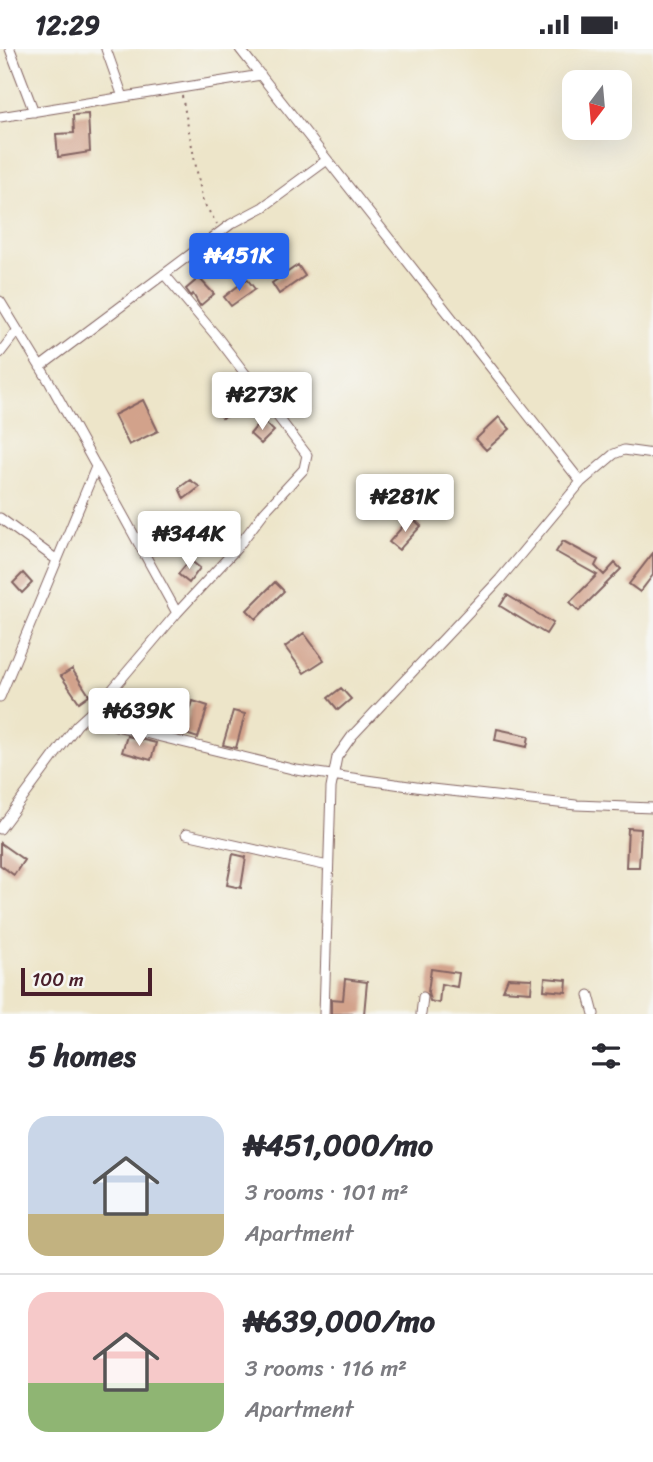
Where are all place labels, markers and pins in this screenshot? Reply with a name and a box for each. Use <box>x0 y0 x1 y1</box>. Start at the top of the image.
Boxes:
pin: ₦451K <box>190 233 288 293</box>
pin: ₦273K <box>213 373 311 432</box>
pin: ₦281K <box>356 475 454 534</box>
pin: ₦344K <box>140 511 238 571</box>
pin: ₦639K <box>90 689 188 748</box>

